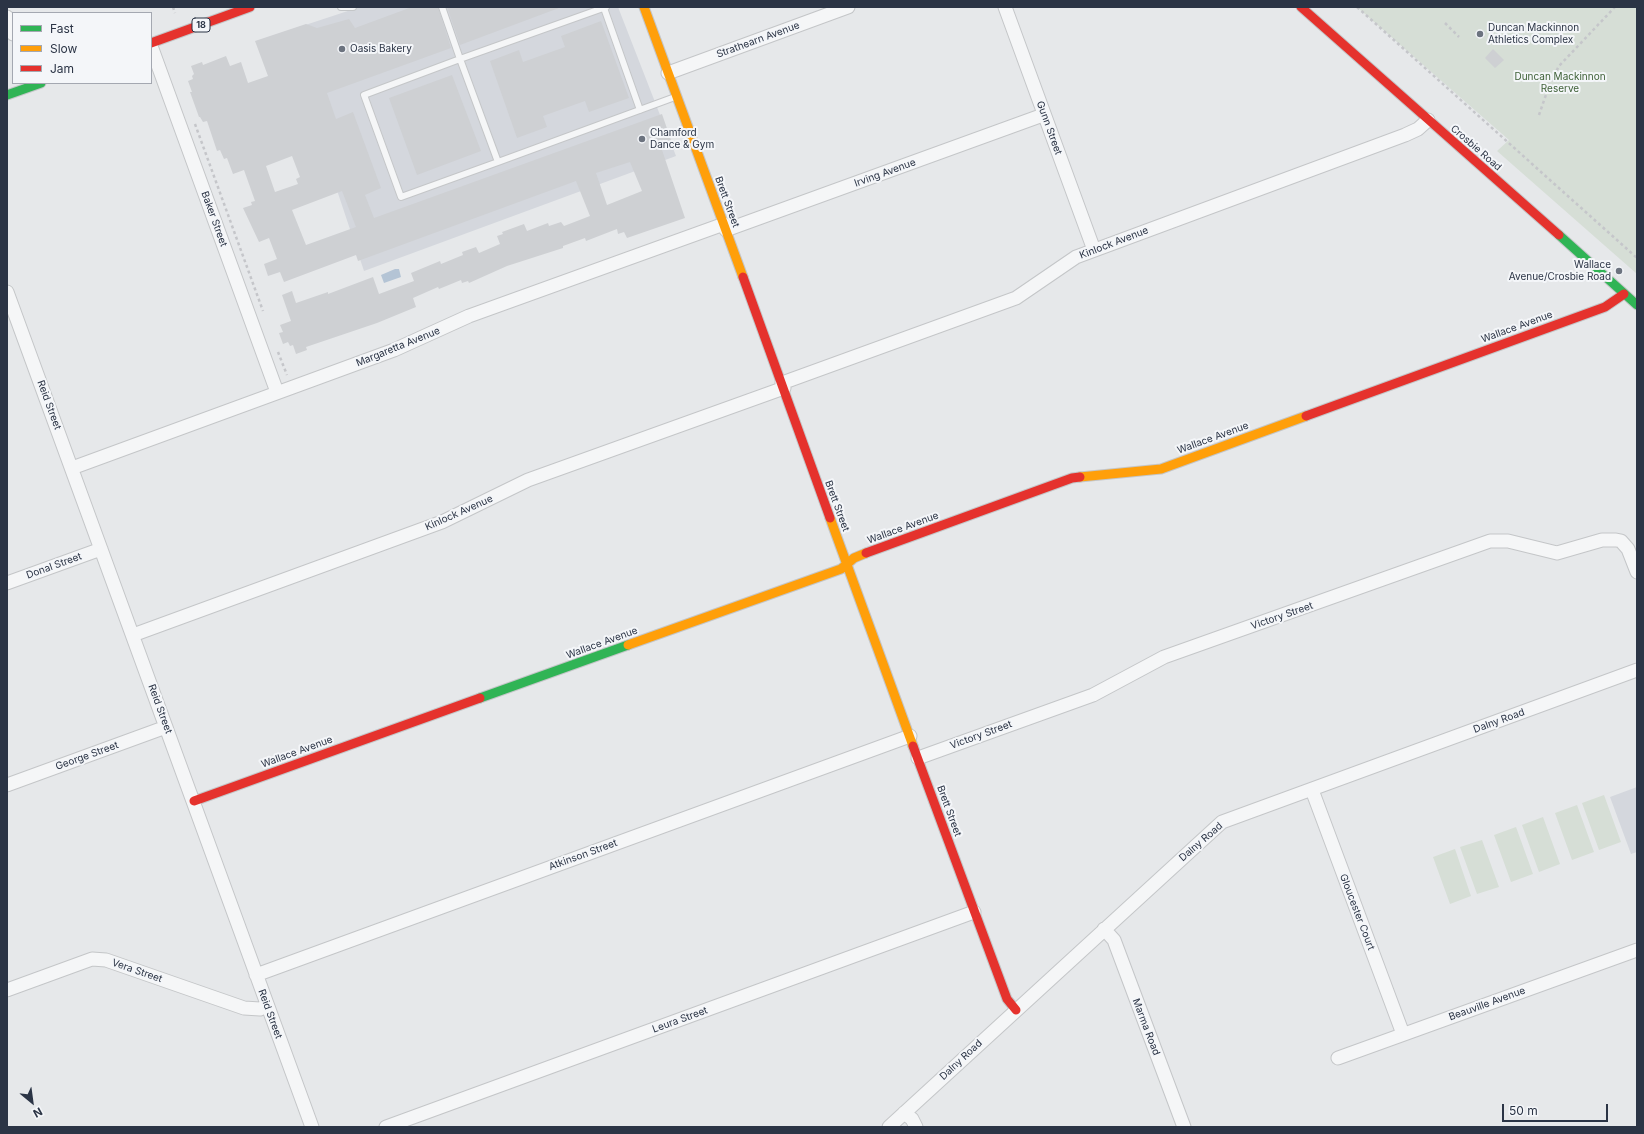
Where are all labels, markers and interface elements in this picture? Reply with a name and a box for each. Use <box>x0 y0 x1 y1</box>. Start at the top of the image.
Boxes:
legend <box>12 12 152 84</box>
road number: 18 <box>192 18 210 32</box>
street label: Strathearn Avenue <box>715 19 801 61</box>
text: Fast <box>50 21 74 36</box>
place label: Duncan Mackinnon Athletics Complex <box>1488 22 1579 46</box>
marker: Duncan Mackinnon Athletics Complex <box>1475 29 1485 39</box>
text: Slow <box>50 41 77 56</box>
place label: Oasis Bakery <box>350 43 412 55</box>
marker: Oasis Bakery <box>337 44 347 54</box>
text: Jam <box>50 61 74 76</box>
park label: Duncan Mackinnon Reserve <box>1514 71 1606 94</box>
street label: Gunn Street <box>1034 100 1064 156</box>
street label: Crosbie Road <box>1448 123 1504 173</box>
place label: Chamford Dance & Gym <box>650 127 714 150</box>
marker: Chamford Dance & Gym <box>637 134 647 144</box>
street label: Irving Avenue <box>853 156 917 190</box>
street label: Brett Street <box>712 175 742 229</box>
street label: Baker Street <box>198 190 230 248</box>
street label: Kinlock Avenue <box>1078 224 1150 262</box>
place label: Wallace Avenue/Crosbie Road <box>1509 259 1611 282</box>
marker: Wallace Avenue/Crosbie Road <box>1614 266 1624 276</box>
street label: Wallace Avenue <box>1480 309 1554 345</box>
street label: Margaretta Avenue <box>354 325 442 369</box>
street label: Reid Street <box>35 379 63 431</box>
street label: Wallace Avenue <box>1176 420 1250 456</box>
street label: Brett Street <box>822 479 852 533</box>
street label: Kinlock Avenue <box>423 493 495 533</box>
street label: Wallace Avenue <box>866 510 940 546</box>
street label: Donal Street <box>25 550 83 582</box>
street label: Victory Street <box>1249 600 1315 632</box>
street label: Wallace Avenue <box>565 625 639 661</box>
street label: Reid Street <box>146 683 174 735</box>
street label: Dalny Road <box>1472 706 1526 736</box>
street label: Victory Street <box>949 718 1013 752</box>
street label: Wallace Avenue <box>260 734 334 770</box>
street label: George Street <box>54 739 120 773</box>
street label: Brett Street <box>934 784 964 838</box>
street label: Dalny Road <box>1177 820 1225 864</box>
street label: Atkinson Street <box>547 837 619 873</box>
street label: Gloucester Court <box>1337 872 1377 952</box>
street label: Vera Street <box>110 957 164 985</box>
street label: Beauville Avenue <box>1447 985 1527 1023</box>
street label: Reid Street <box>256 988 284 1040</box>
street label: Marma Road <box>1130 997 1162 1057</box>
street label: Leura Street <box>651 1004 709 1036</box>
street label: Dalny Road <box>937 1037 985 1083</box>
north arrow <box>12 1082 52 1122</box>
scale bar <box>1504 1096 1610 1122</box>
text: 50 m <box>1509 1103 1538 1118</box>
text: N <box>31 1104 45 1121</box>

